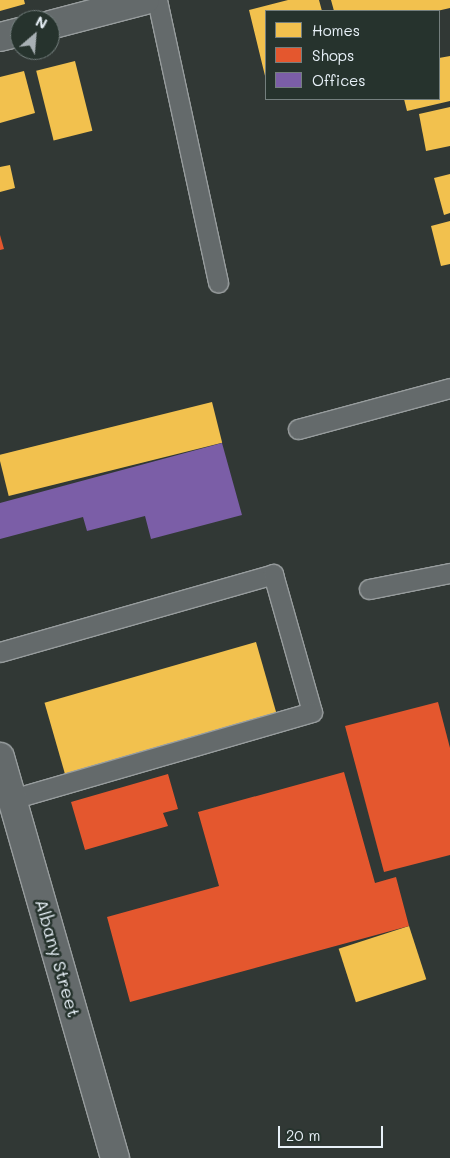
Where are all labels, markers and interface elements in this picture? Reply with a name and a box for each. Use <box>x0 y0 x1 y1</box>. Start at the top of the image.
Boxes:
north arrow <box>10 10 60 60</box>
legend <box>265 10 440 100</box>
text: N <box>33 11 51 33</box>
text: Homes <box>312 20 360 40</box>
text: Shops <box>312 45 354 65</box>
text: Offices <box>312 70 366 90</box>
street label: Albany Street <box>31 896 85 1020</box>
scale bar <box>280 1116 385 1148</box>
text: 20 m <box>286 1125 320 1145</box>

